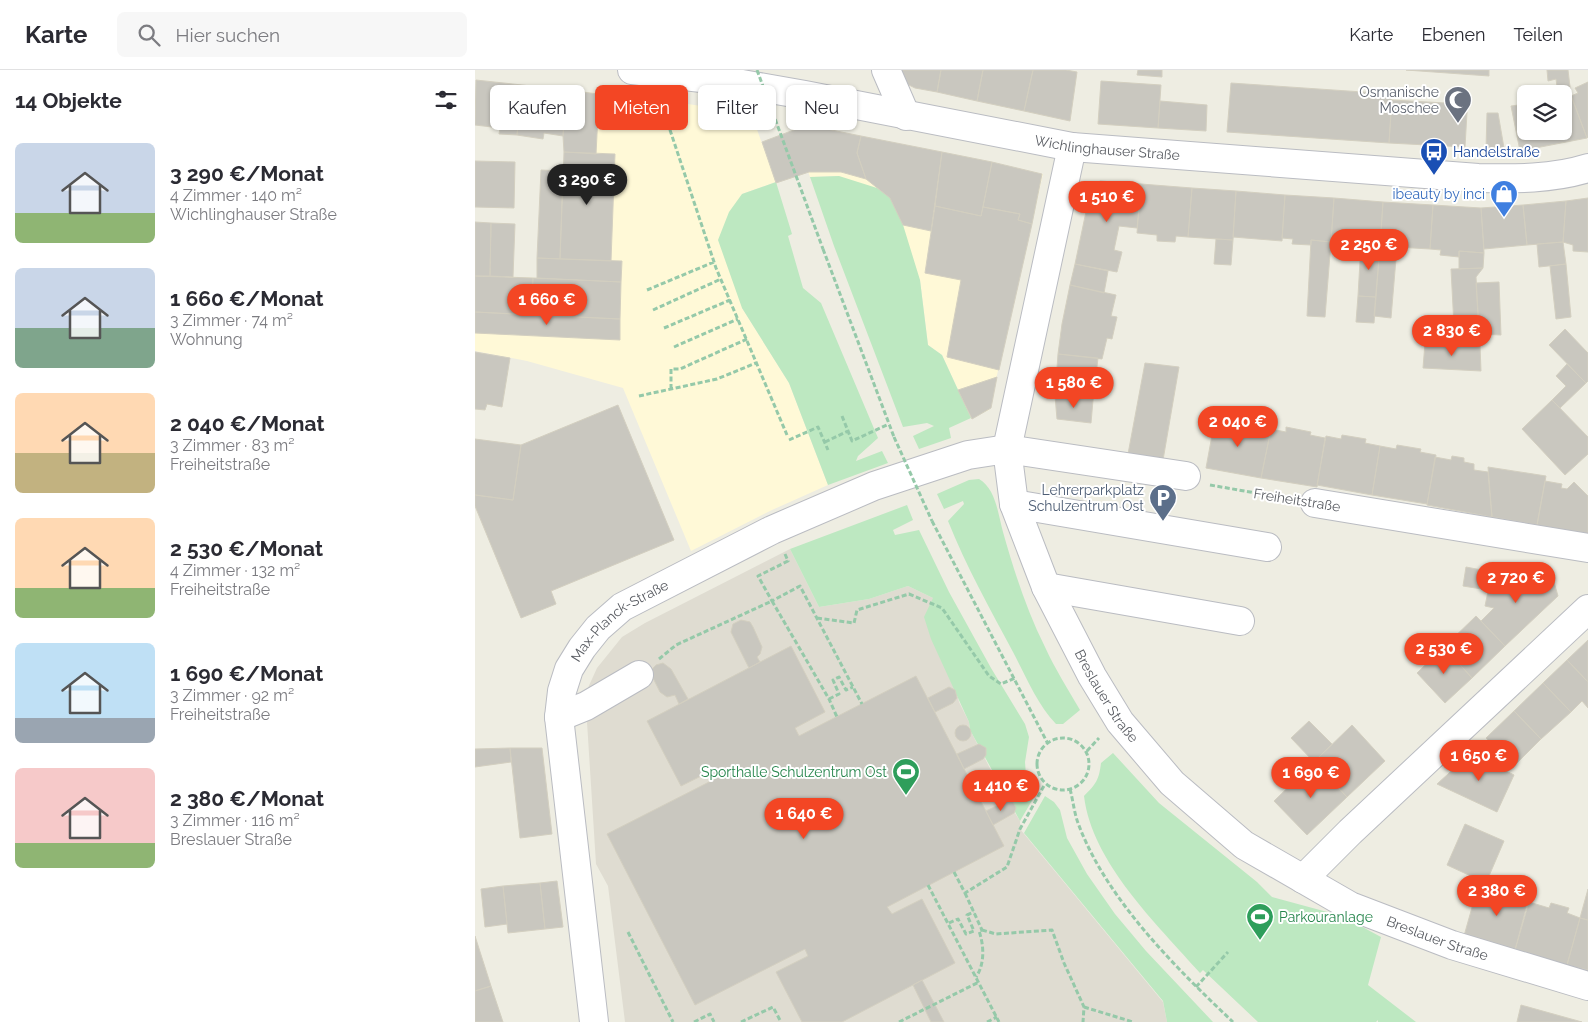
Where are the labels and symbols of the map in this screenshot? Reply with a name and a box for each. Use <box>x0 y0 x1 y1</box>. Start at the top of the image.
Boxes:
place label: Osmanische Moschee <box>1359 84 1439 116</box>
mosque icon: Osmanische Moschee <box>1443 85 1473 124</box>
street label: Wichlinghauser Straße <box>1033 132 1180 163</box>
bus stop icon: Handelstraße <box>1419 137 1449 176</box>
place label: Handelstraße <box>1453 144 1540 160</box>
pin: 3 290 € <box>541 164 633 206</box>
shop icon: ibeauty by inci <box>1489 179 1519 218</box>
pin: 1 510 € <box>1061 180 1153 223</box>
place label: ibeauty by inci <box>1393 186 1485 202</box>
pin: 2 250 € <box>1323 228 1415 271</box>
pin: 1 660 € <box>501 284 593 326</box>
pin: 2 830 € <box>1406 314 1498 357</box>
pin: 1 580 € <box>1028 366 1120 409</box>
pin: 2 040 € <box>1192 406 1284 448</box>
place label: Lehrerparkplatz Schulzentrum Ost <box>1028 482 1144 514</box>
parking icon: Lehrerparkplatz Schulzentrum Ost <box>1148 483 1178 522</box>
street label: Freiheitstraße <box>1252 485 1342 515</box>
pin: 2 720 € <box>1470 562 1562 604</box>
street label: Max-Planck-Straße <box>568 577 671 664</box>
pin: 2 530 € <box>1398 632 1490 675</box>
street label: Breslauer Straße <box>1072 647 1142 745</box>
pin: 1 650 € <box>1433 740 1525 782</box>
pin: 1 690 € <box>1265 756 1357 799</box>
sports icon: Sporthalle Schulzentrum Ost <box>891 757 921 796</box>
place label: Sporthalle Schulzentrum Ost <box>701 764 887 780</box>
pin: 1 410 € <box>955 770 1047 812</box>
pin: 1 640 € <box>758 798 850 840</box>
pin: 2 380 € <box>1451 874 1543 917</box>
sports icon: Parkouranlage <box>1245 902 1275 941</box>
place label: Parkouranlage <box>1279 909 1373 925</box>
street label: Breslauer Straße <box>1384 913 1490 963</box>

